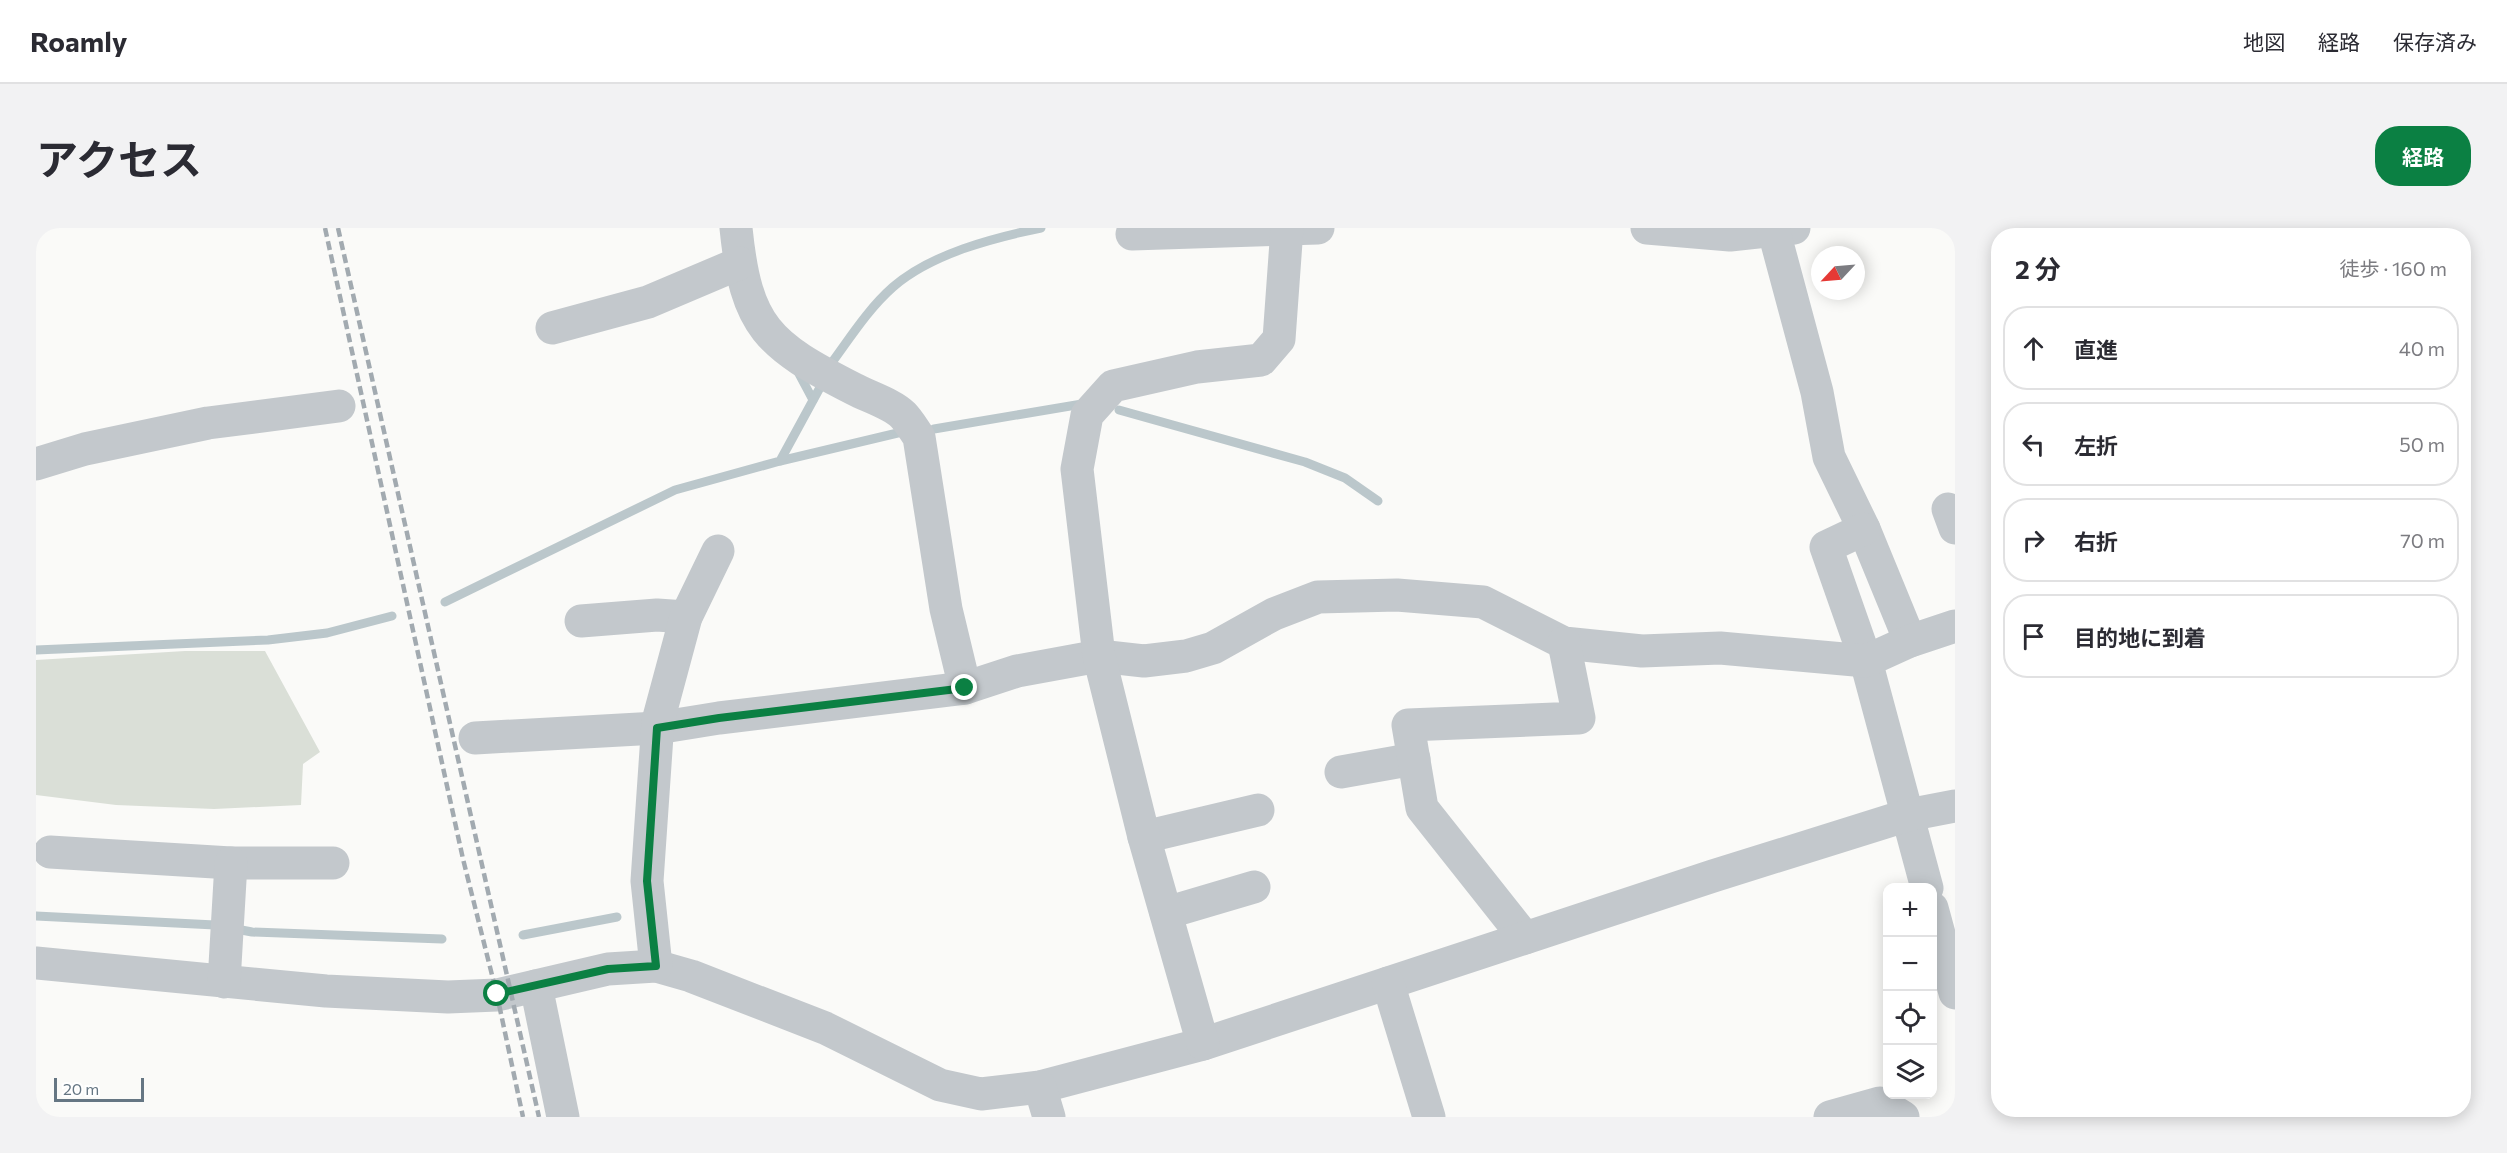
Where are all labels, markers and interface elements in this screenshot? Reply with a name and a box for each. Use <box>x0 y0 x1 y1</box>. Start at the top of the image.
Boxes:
text: Roamly <box>30 24 127 58</box>
text: 地図 <box>2243 29 2285 54</box>
text: 経路 <box>2318 29 2360 54</box>
text: 保存済み <box>2393 29 2477 54</box>
button: 経路 <box>2375 126 2471 186</box>
text: アクセス <box>36 132 202 184</box>
north arrow <box>1811 246 1865 300</box>
text: 2 分 <box>2015 253 2061 284</box>
text: 徒歩 · 160 m <box>2340 256 2447 280</box>
icon: ahead <box>2017 332 2050 365</box>
text: 直進 <box>2074 336 2118 363</box>
text: 40 m <box>2399 336 2445 360</box>
icon: left <box>2017 428 2050 461</box>
text: 左折 <box>2074 432 2118 459</box>
text: 50 m <box>2399 432 2445 456</box>
icon: right <box>2017 524 2050 557</box>
text: 右折 <box>2074 528 2118 555</box>
text: 70 m <box>2400 528 2445 552</box>
icon: arrive <box>2017 620 2050 653</box>
text: 目的地に到着 <box>2074 624 2206 651</box>
route end <box>951 674 977 700</box>
map controls <box>1883 883 1937 1099</box>
button: + <box>1883 883 1937 937</box>
button: − <box>1883 937 1937 991</box>
route start <box>483 980 509 1006</box>
button: locate <box>1883 991 1937 1045</box>
button: layers <box>1883 1045 1937 1099</box>
scale bar <box>54 1075 144 1102</box>
text: 20 m <box>63 1079 99 1098</box>

